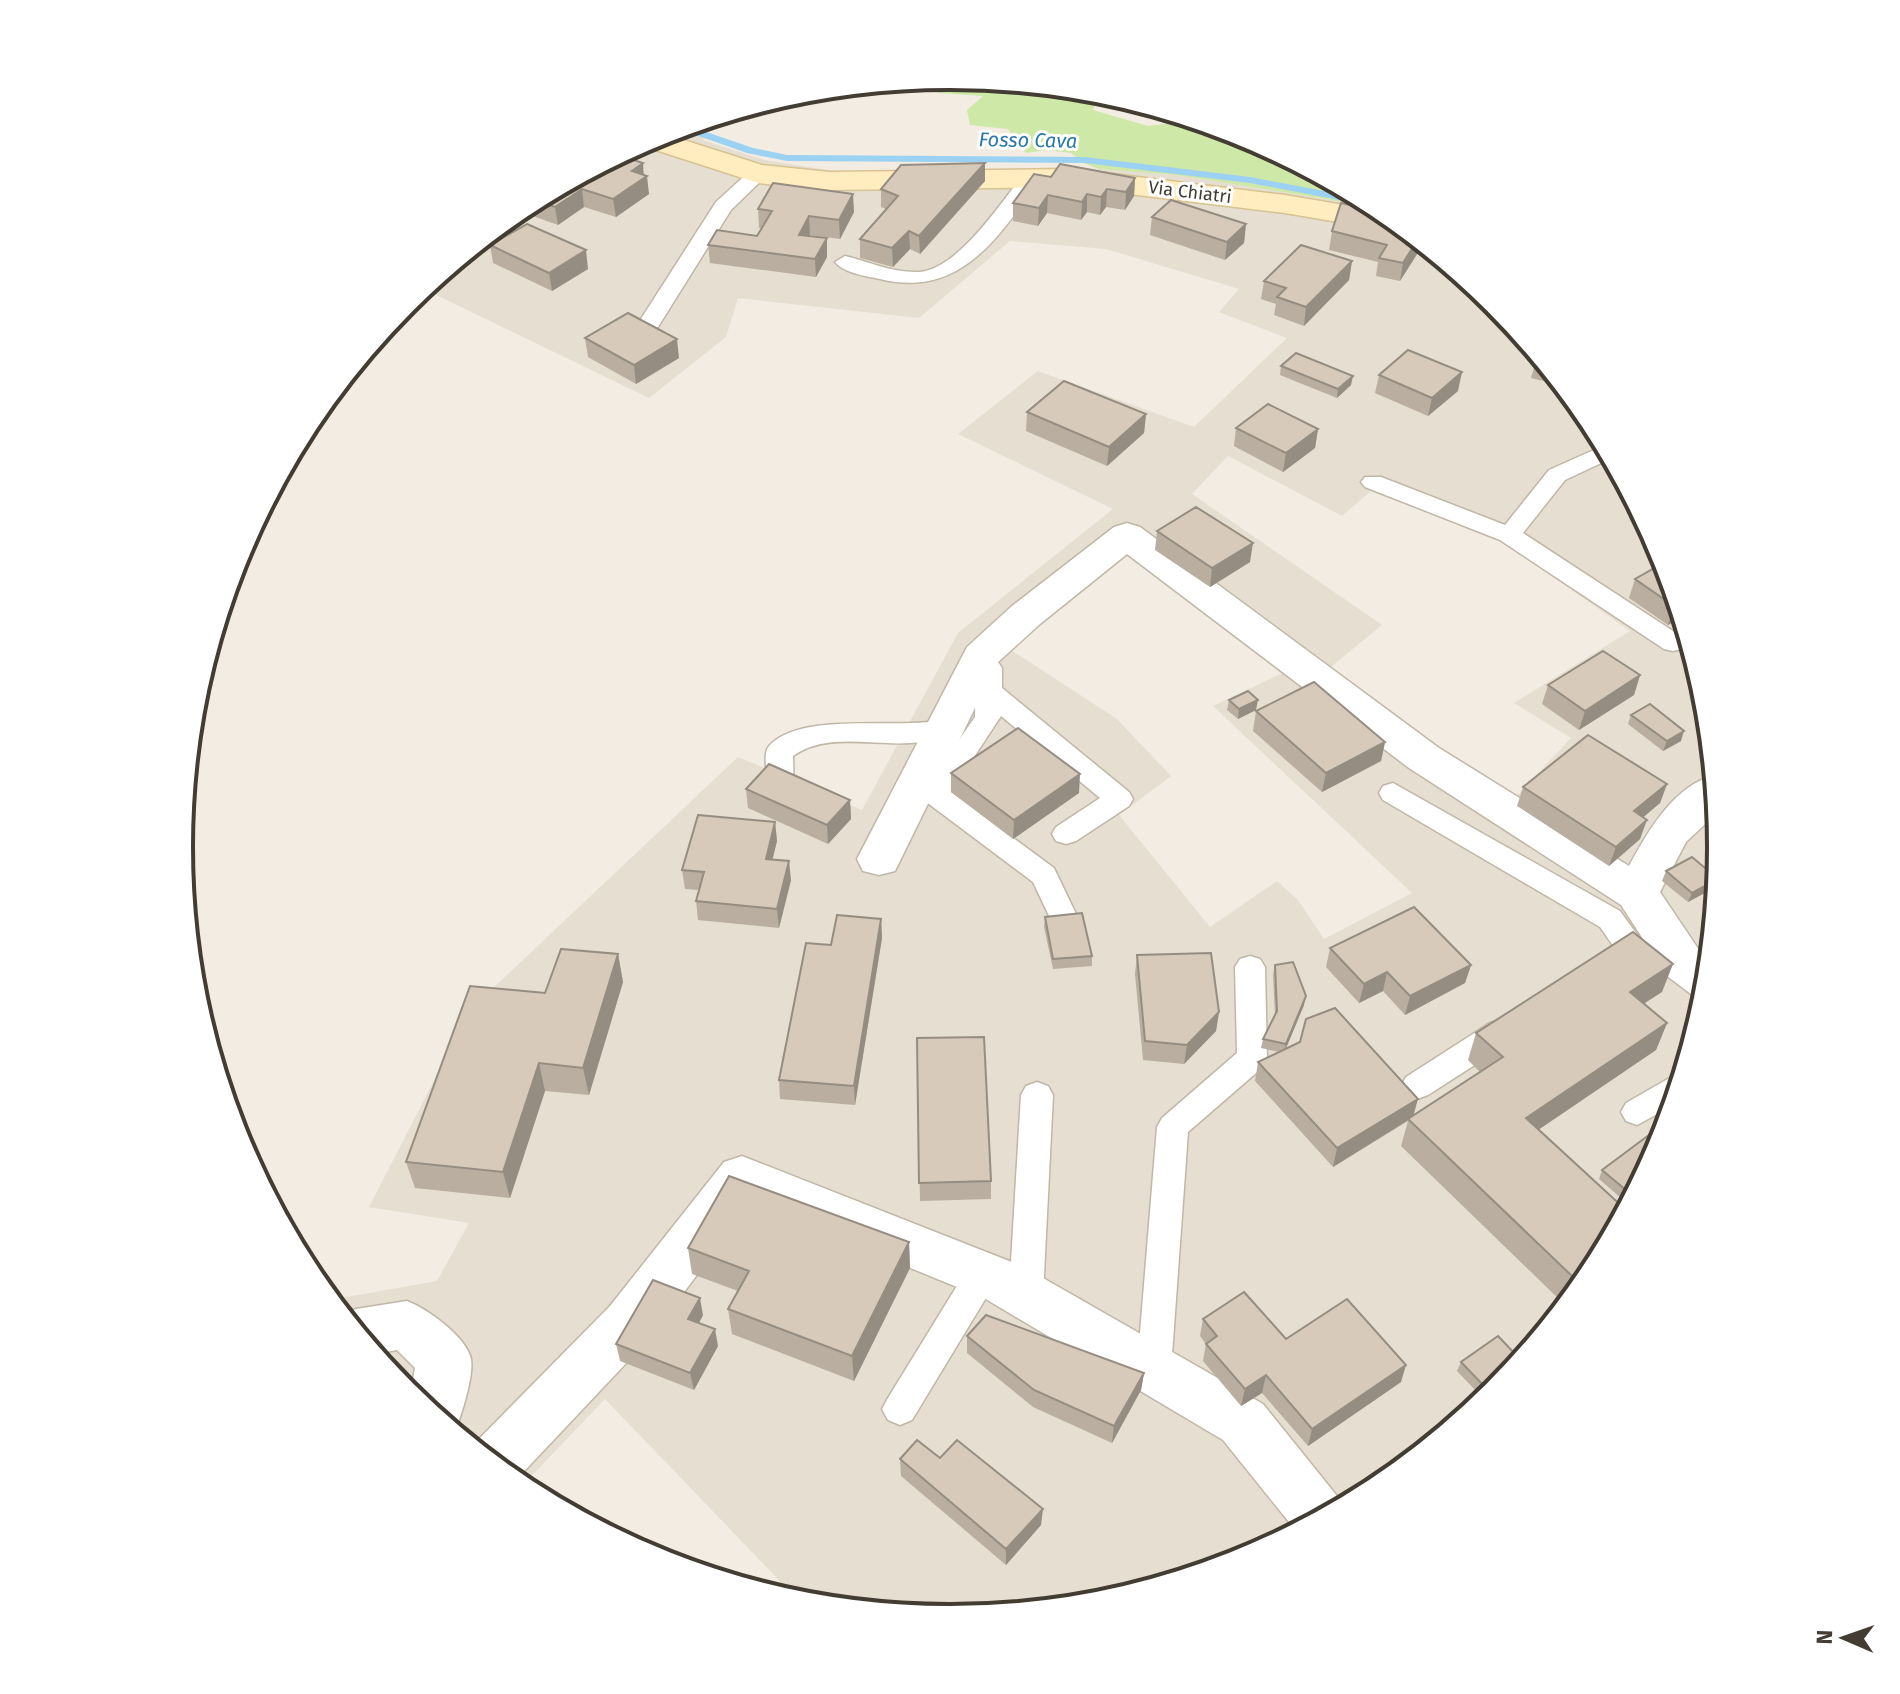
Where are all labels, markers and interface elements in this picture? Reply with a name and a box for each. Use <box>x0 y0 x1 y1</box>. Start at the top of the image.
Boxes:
water label: Fosso Cava <box>979 127 1077 153</box>
street label: Via Chiatri <box>1147 176 1233 208</box>
north arrow <box>1804 1598 1884 1678</box>
text: N <box>1811 1630 1838 1645</box>

